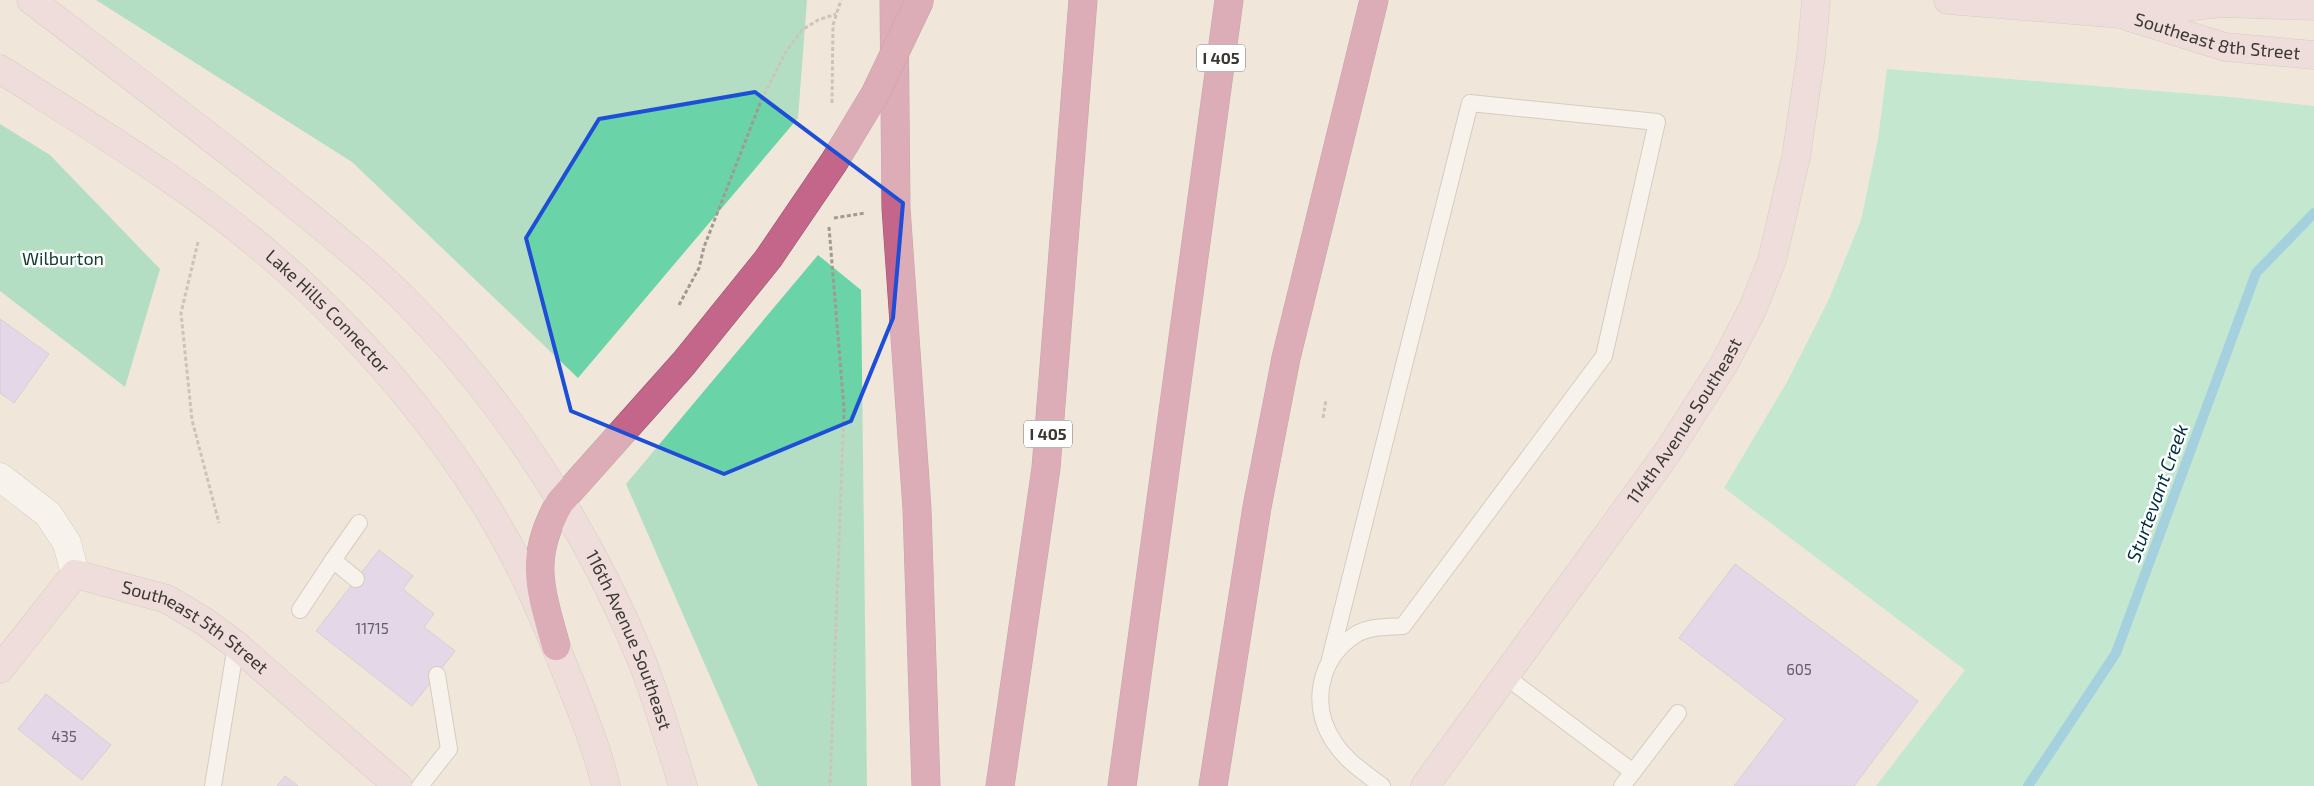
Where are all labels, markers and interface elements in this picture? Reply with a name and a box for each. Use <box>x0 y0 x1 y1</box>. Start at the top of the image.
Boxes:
street label: Southeast 8th Street <box>2132 7 2301 64</box>
road number: I 405 <box>1197 44 1245 72</box>
street label: Lake Hills Connector <box>262 244 395 377</box>
park label: Wilburton <box>22 247 104 269</box>
street label: 114th Avenue Southeast <box>1622 334 1746 508</box>
road number: I 405 <box>1024 420 1072 448</box>
water label: Sturtevant Creek <box>2121 421 2192 565</box>
street label: 116th Avenue Southeast <box>581 546 677 733</box>
street label: Southeast 5th Street <box>119 575 273 678</box>
house number: 11715 <box>355 619 389 637</box>
house number: 605 <box>1786 660 1812 678</box>
house number: 435 <box>51 727 77 745</box>

